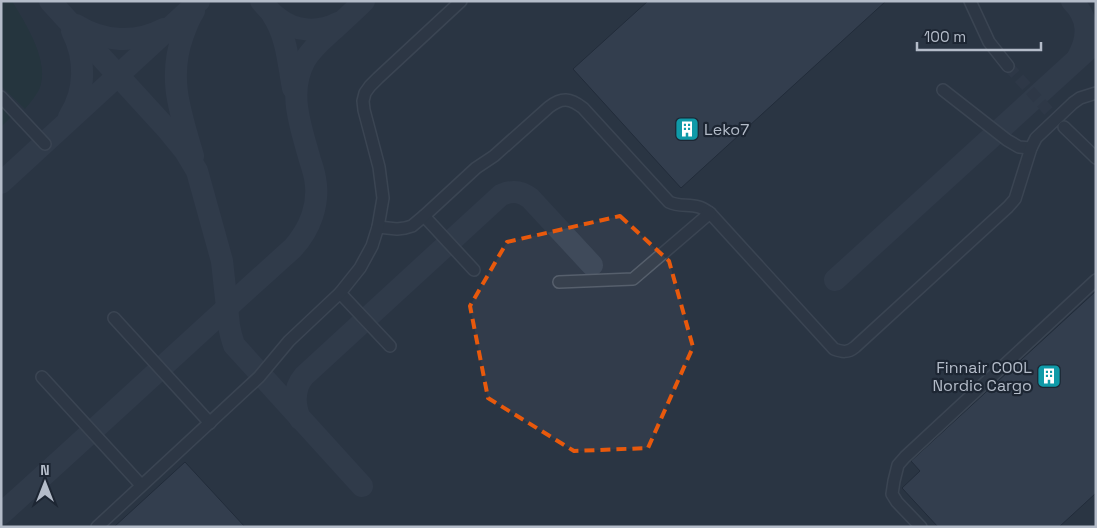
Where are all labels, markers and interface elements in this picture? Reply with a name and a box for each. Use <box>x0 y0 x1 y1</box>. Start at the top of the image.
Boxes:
scale bar <box>917 20 1041 52</box>
text: 100 m <box>924 27 966 46</box>
building icon: Leko7 <box>674 116 700 142</box>
place label: Leko7 <box>704 119 749 140</box>
place label: Finnair COOL Nordic Cargo <box>932 357 1032 396</box>
building icon: Finnair COOL Nordic Cargo <box>1036 363 1062 389</box>
north arrow <box>20 458 70 508</box>
text: N <box>40 461 50 479</box>

